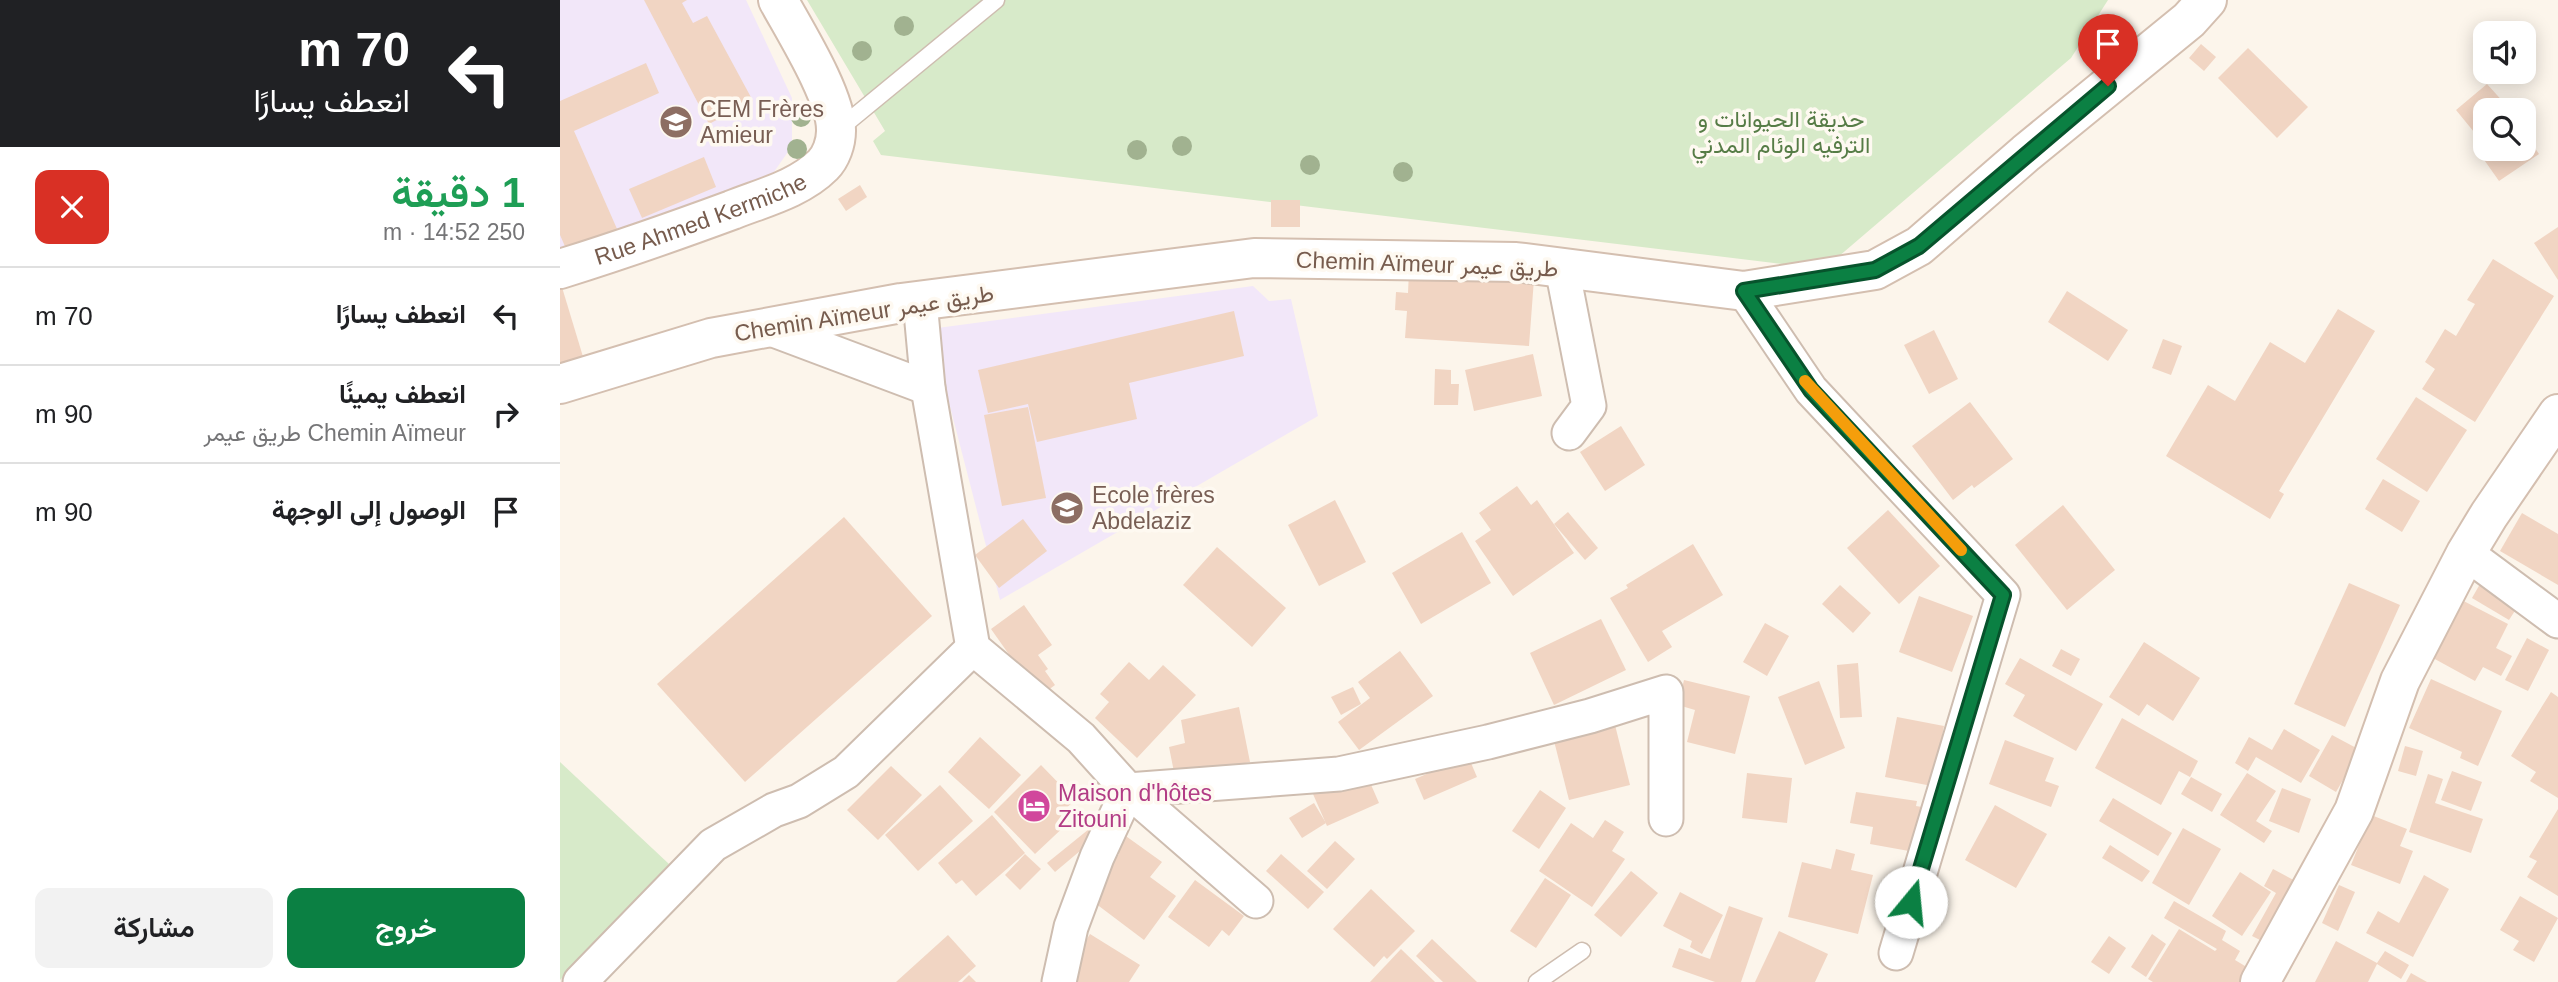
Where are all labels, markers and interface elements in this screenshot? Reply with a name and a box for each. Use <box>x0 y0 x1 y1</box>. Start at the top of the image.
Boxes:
pin <box>2078 14 2138 86</box>
map controls <box>2473 21 2536 161</box>
button: sound <box>2473 21 2536 84</box>
text: 70 m <box>298 22 410 76</box>
icon: arrive <box>2089 25 2127 63</box>
icon: left <box>434 28 525 119</box>
text: انعطف يسارًا <box>253 83 410 119</box>
place label: CEM Frères Amieur <box>700 96 824 148</box>
button: search <box>2473 98 2536 161</box>
school or university icon: CEM Frères Amieur <box>657 103 695 141</box>
park label: حديقة الحيوانات و الترفيه الوئام المدني <box>1692 106 1870 164</box>
street label: Rue Ahmed Kermiche <box>591 168 811 270</box>
text: 1 دقيقة <box>391 169 525 216</box>
button: close <box>35 170 109 244</box>
text: 250 m · 14:52 <box>383 219 525 245</box>
street label: Chemin Aïmeur طريق عيمر <box>1295 246 1559 284</box>
street label: Chemin Aïmeur طريق عيمر <box>732 280 996 348</box>
icon: left <box>487 297 525 335</box>
text: انعطف يسارًا <box>336 299 466 329</box>
text: 70 m <box>35 301 93 331</box>
text: انعطف يمينًا <box>339 379 466 409</box>
icon: right <box>487 395 525 433</box>
text: 90 m <box>35 399 93 429</box>
text: Chemin Aïmeur طريق عيمر <box>204 420 466 446</box>
place label: Ecole frères Abdelaziz <box>1092 482 1215 534</box>
school or university icon: Ecole frères Abdelaziz <box>1048 489 1086 527</box>
icon: arrive <box>487 493 525 531</box>
text: الوصول إلى الوجهة <box>272 495 466 525</box>
text: 90 m <box>35 497 93 527</box>
place label: Maison d'hôtes Zitouni <box>1058 780 1212 832</box>
hotel icon: Maison d'hôtes Zitouni <box>1015 787 1053 825</box>
position arrow <box>1874 865 1948 939</box>
button: مشاركة <box>35 888 273 968</box>
button: خروج <box>287 888 525 968</box>

